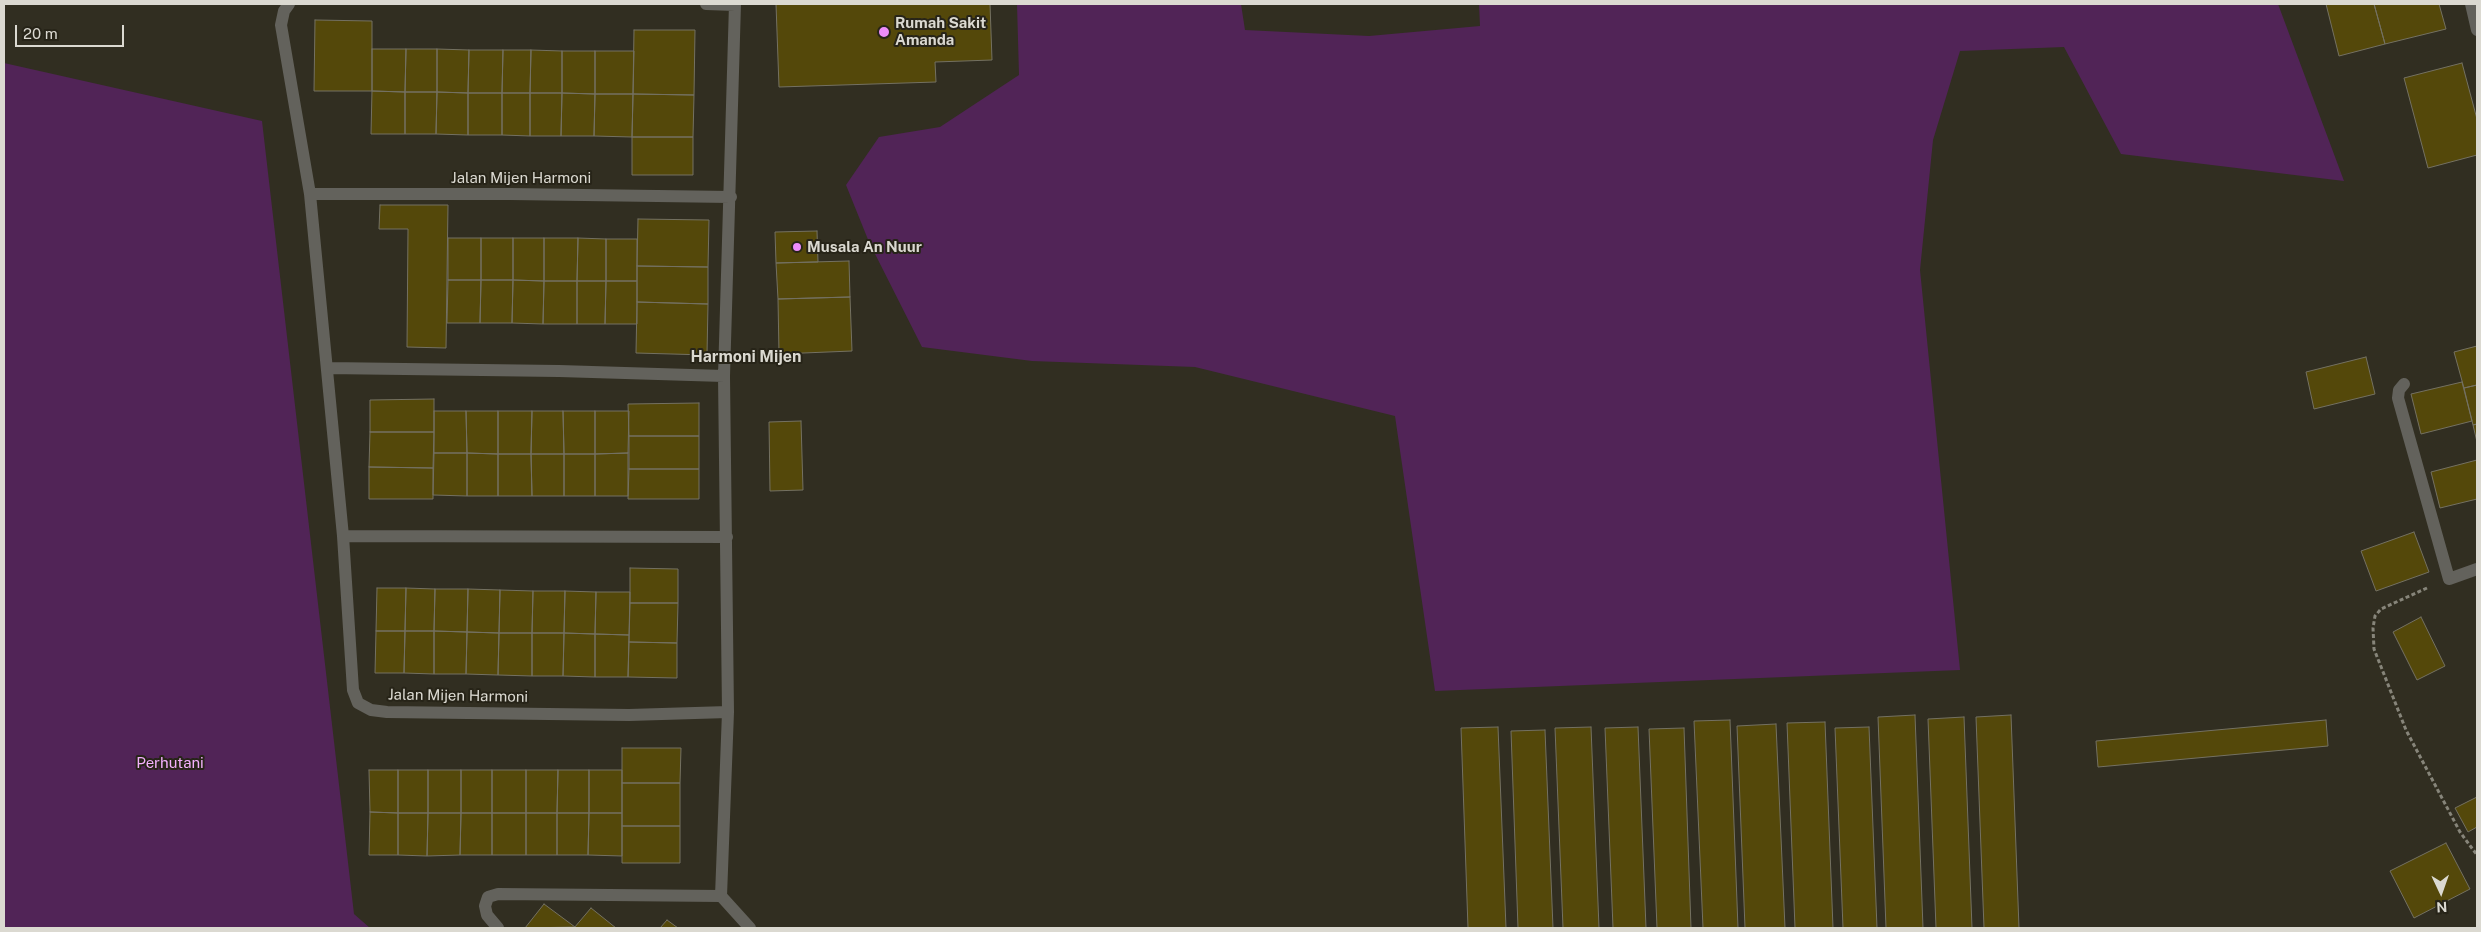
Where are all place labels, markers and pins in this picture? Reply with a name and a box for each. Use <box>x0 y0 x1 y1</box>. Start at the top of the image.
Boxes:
place label: Rumah Sakit Amanda <box>895 14 986 49</box>
marker: Rumah Sakit Amanda <box>877 25 891 39</box>
place label: Musala An Nuur <box>807 238 922 256</box>
marker: Musala An Nuur <box>791 241 803 253</box>

